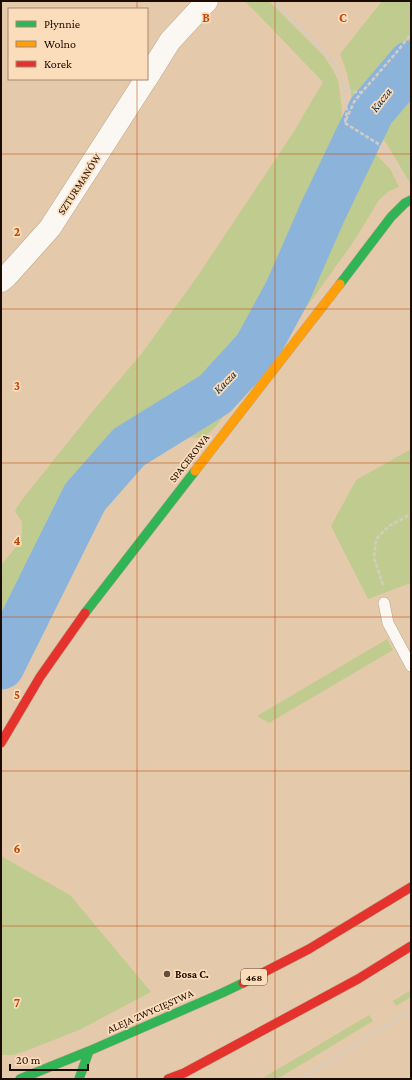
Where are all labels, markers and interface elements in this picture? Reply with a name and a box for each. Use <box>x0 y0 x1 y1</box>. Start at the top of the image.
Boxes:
legend <box>8 8 148 80</box>
text: B <box>202 10 210 25</box>
text: C <box>339 10 347 25</box>
text: Płynnie <box>44 17 80 31</box>
text: Wolno <box>44 37 76 51</box>
text: Korek <box>44 57 72 71</box>
water label: Kacza <box>367 85 395 115</box>
street label: SZTURMANÓW <box>55 151 104 217</box>
text: 2 <box>14 224 21 239</box>
water label: Kacza <box>211 367 240 397</box>
text: 3 <box>14 378 20 393</box>
street label: SPACEROWA <box>166 431 212 485</box>
text: 4 <box>13 533 21 548</box>
text: 5 <box>14 687 20 702</box>
text: 6 <box>13 841 21 856</box>
place label: Bosa C. <box>175 968 209 980</box>
marker: Bosa C. <box>162 969 172 979</box>
road number: 468 <box>241 969 267 985</box>
street label: ALEJA ZWYCIĘSTWA <box>105 986 196 1036</box>
text: 7 <box>14 995 20 1010</box>
scale bar <box>10 1046 88 1072</box>
text: 20 m <box>16 1053 41 1067</box>

